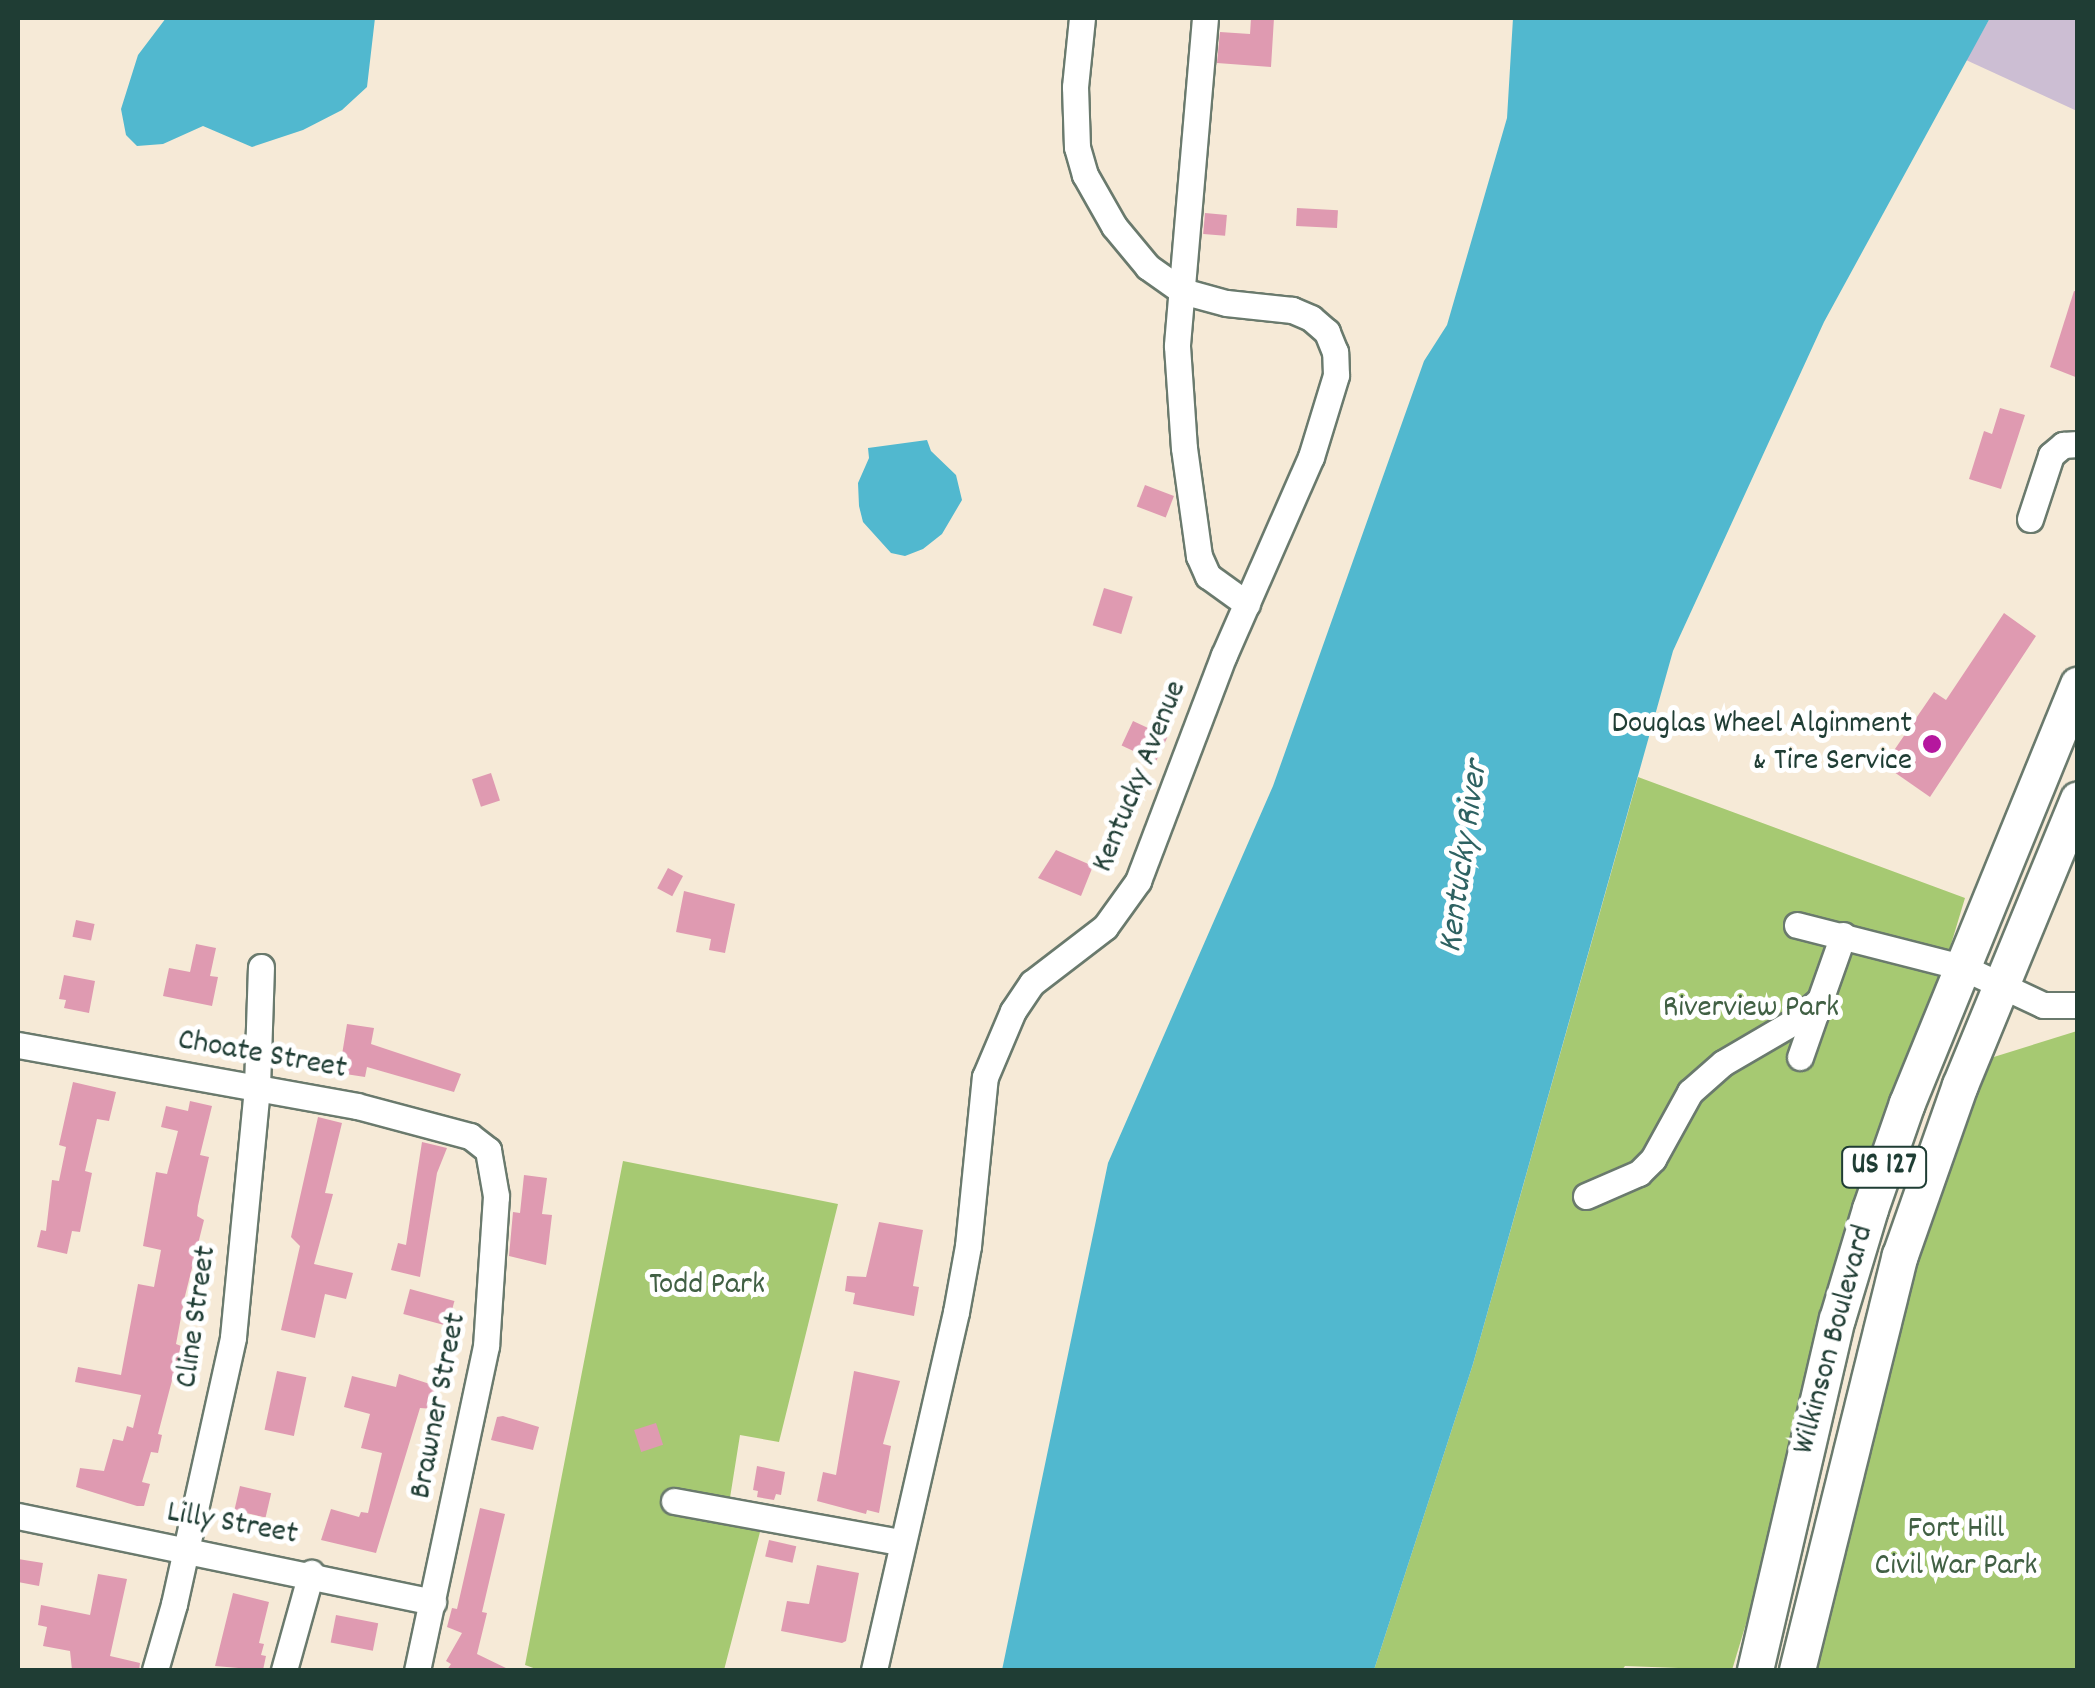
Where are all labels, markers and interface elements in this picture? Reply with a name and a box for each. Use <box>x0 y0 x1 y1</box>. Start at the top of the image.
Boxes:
street label: Kentucky Avenue <box>1085 676 1197 878</box>
place label: Douglas Wheel Alginment & Tire Service <box>1611 707 1912 782</box>
marker: Douglas Wheel Alginment & Tire Service <box>1921 733 1943 755</box>
water label: Kentucky River <box>1431 759 1499 955</box>
park label: Riverview Park <box>1663 990 1839 1028</box>
street label: Choate Street <box>175 1022 349 1090</box>
road number: US 127 <box>1839 1142 1929 1192</box>
street label: Wilkinson Boulevard <box>1786 1221 1884 1459</box>
street label: Cline Street <box>169 1243 227 1391</box>
park label: Todd Park <box>649 1267 765 1305</box>
street label: Brawner Street <box>403 1310 477 1502</box>
street label: Lilly Street <box>164 1495 300 1555</box>
park label: Fort Hill Civil War Park <box>1875 1512 2037 1587</box>

